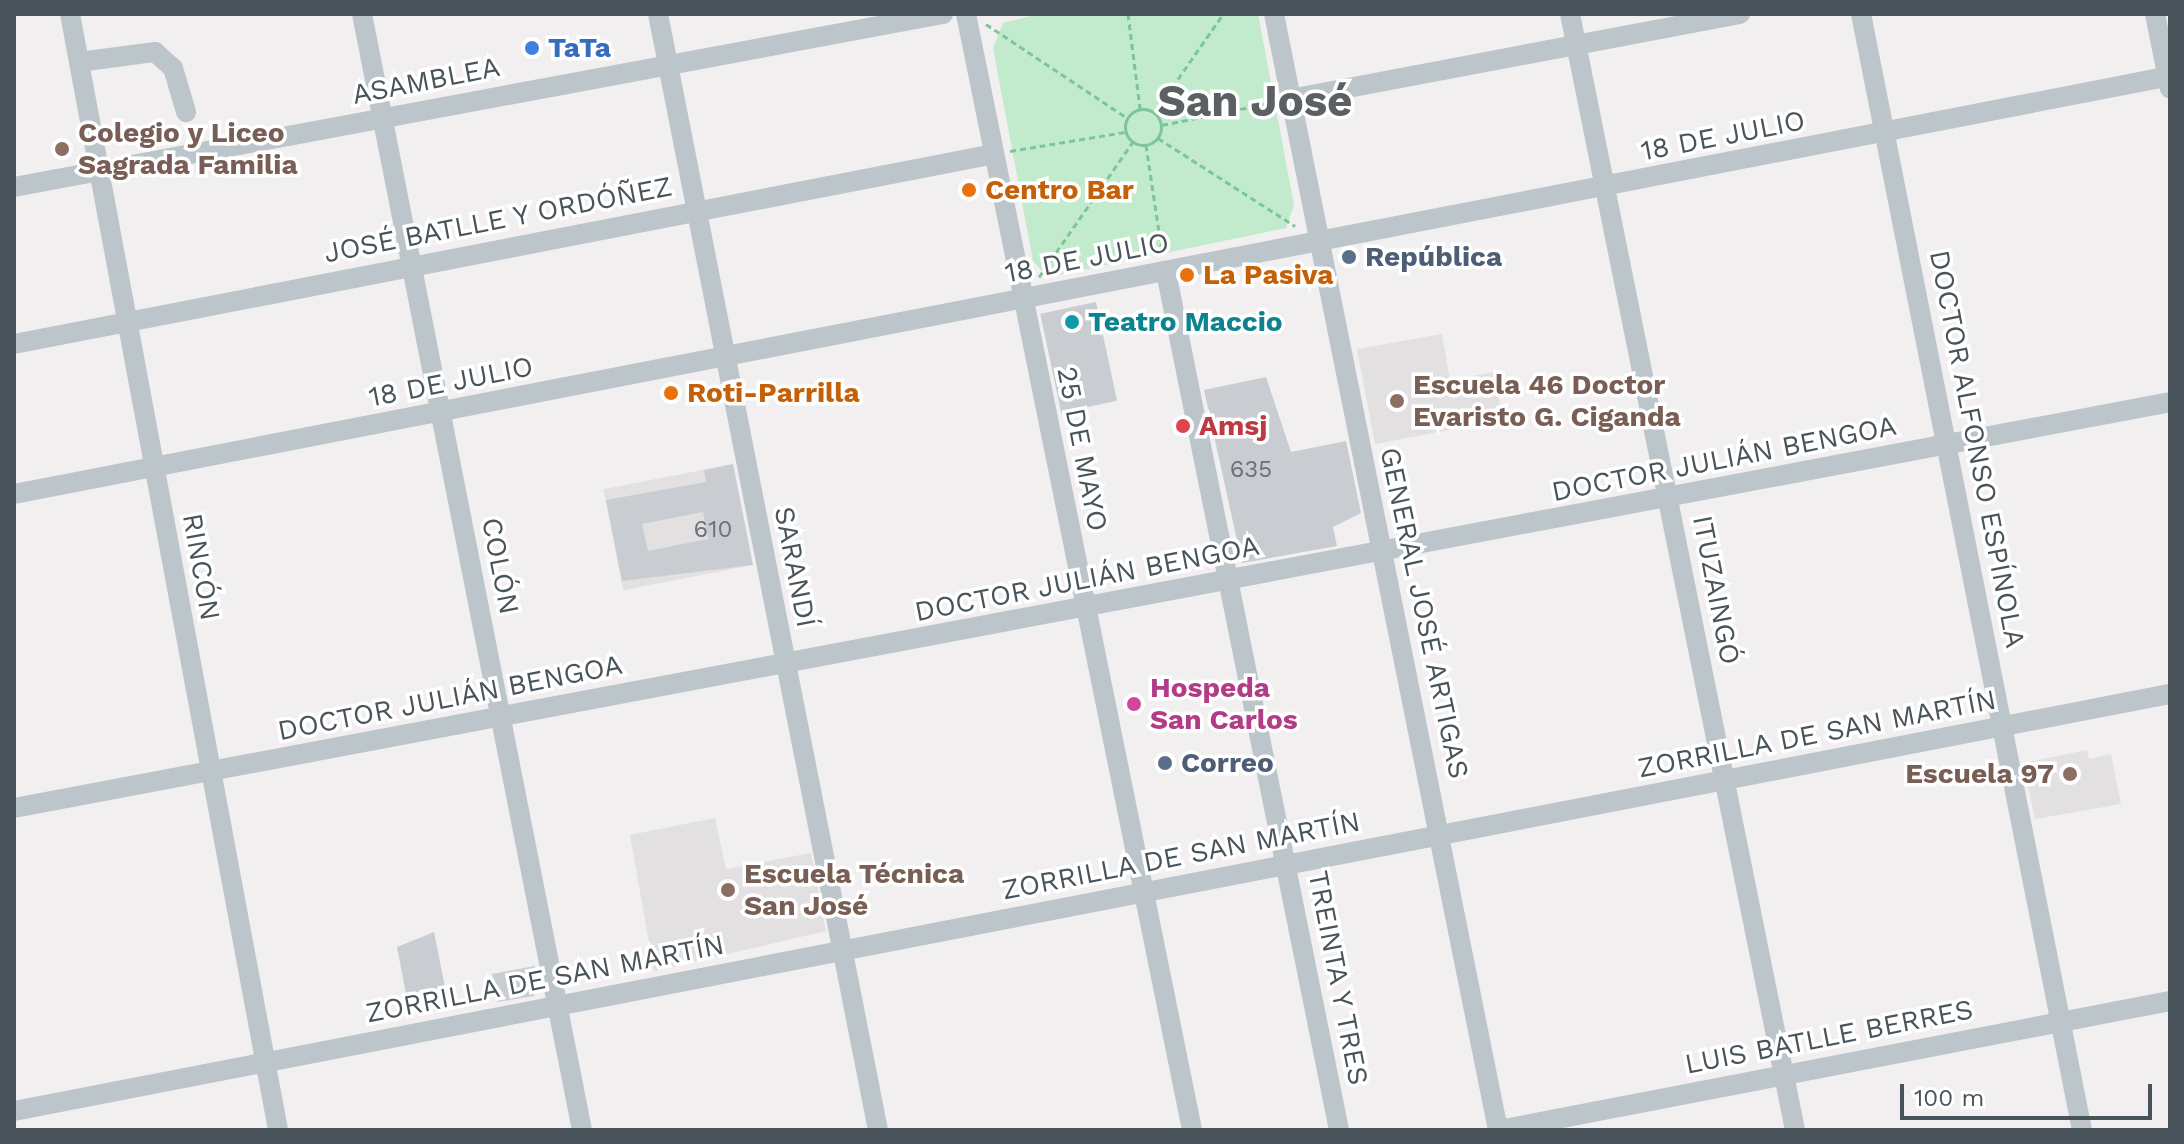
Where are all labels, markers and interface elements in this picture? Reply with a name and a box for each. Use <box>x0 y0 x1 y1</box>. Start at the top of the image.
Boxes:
place label: TaTa <box>548 31 611 65</box>
marker: TaTa <box>523 39 541 57</box>
street label: ASAMBLEA <box>349 50 503 112</box>
district label: San José <box>1157 75 1353 127</box>
street label: 18 DE JULIO <box>1638 104 1808 168</box>
place label: Colegio y Liceo Sagrada Familia <box>78 116 298 182</box>
marker: Colegio y Liceo Sagrada Familia <box>53 140 71 158</box>
street label: JOSÉ BATLLE Y ORDÓÑEZ <box>320 170 676 270</box>
place label: Centro Bar <box>985 173 1134 207</box>
marker: Centro Bar <box>960 181 978 199</box>
street label: 18 DE JULIO <box>1002 226 1172 290</box>
place label: República <box>1365 240 1502 274</box>
street label: DOCTOR ALFONSO ESPÍNOLA <box>1922 247 2032 651</box>
marker: República <box>1340 248 1358 266</box>
place label: La Pasiva <box>1203 258 1334 292</box>
marker: La Pasiva <box>1178 266 1196 284</box>
place label: Teatro Maccio <box>1088 305 1283 339</box>
marker: Teatro Maccio <box>1063 313 1081 331</box>
street label: 18 DE JULIO <box>366 350 536 414</box>
street label: 25 DE MAYO <box>1050 364 1114 534</box>
place label: Escuela 46 Doctor Evaristo G. Ciganda <box>1413 368 1681 434</box>
place label: Roti-Parrilla <box>687 376 860 410</box>
marker: Roti-Parrilla <box>662 384 680 402</box>
marker: Escuela 46 Doctor Evaristo G. Ciganda <box>1388 392 1406 410</box>
place label: Amsj <box>1199 409 1267 443</box>
street label: DOCTOR JULIÁN BENGOA <box>1549 409 1899 509</box>
marker: Amsj <box>1174 417 1192 435</box>
street label: GENERAL JOSÉ ARTIGAS <box>1372 443 1476 783</box>
house number: 635 <box>1230 456 1272 484</box>
street label: SARANDÍ <box>767 504 823 630</box>
street label: RINCÓN <box>175 511 227 623</box>
street label: ITUZAINGÓ <box>1685 513 1747 667</box>
street label: COLÓN <box>474 515 526 617</box>
house number: 610 <box>694 516 732 544</box>
street label: DOCTOR JULIÁN BENGOA <box>912 529 1262 629</box>
street label: DOCTOR JULIÁN BENGOA <box>275 648 625 748</box>
place label: Hospeda San Carlos <box>1150 671 1298 737</box>
street label: ZORRILLA DE SAN MARTÍN <box>1634 683 2000 785</box>
marker: Hospeda San Carlos <box>1125 695 1143 713</box>
place label: Correo <box>1181 746 1274 780</box>
marker: Correo <box>1156 754 1174 772</box>
place label: Escuela 97 <box>1905 757 2054 791</box>
marker: Escuela 97 <box>2061 765 2079 783</box>
street label: ZORRILLA DE SAN MARTÍN <box>998 805 1364 907</box>
place label: Escuela Técnica San José <box>744 857 965 923</box>
street label: TREINTA Y TRES <box>1300 866 1376 1090</box>
marker: Escuela Técnica San José <box>719 881 737 899</box>
street label: ZORRILLA DE SAN MARTÍN <box>362 928 728 1030</box>
street label: LUIS BATLLE BERRES <box>1682 993 1976 1081</box>
scale bar <box>1904 1068 2156 1118</box>
text: 100 m <box>1914 1084 1984 1112</box>

